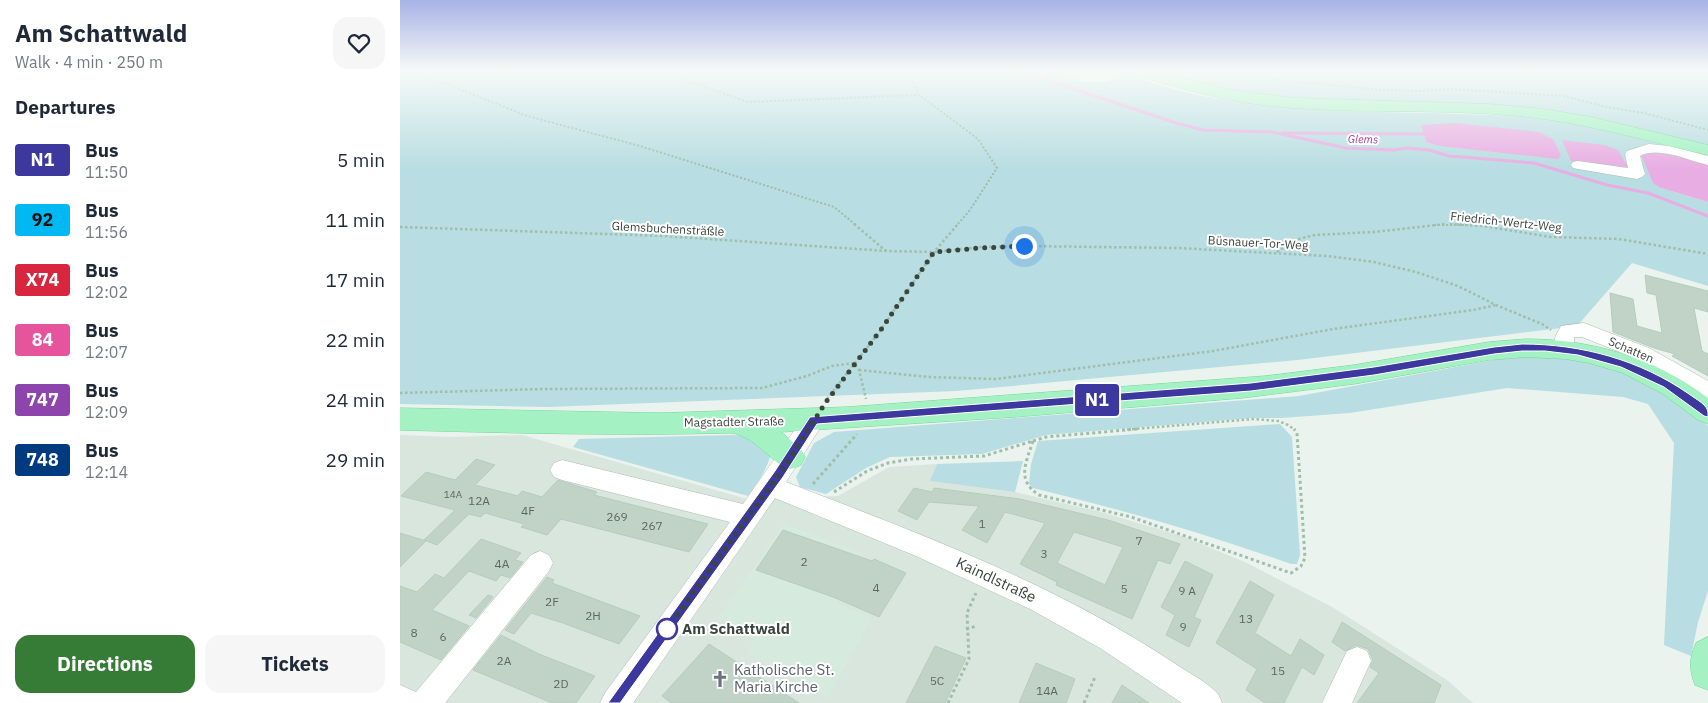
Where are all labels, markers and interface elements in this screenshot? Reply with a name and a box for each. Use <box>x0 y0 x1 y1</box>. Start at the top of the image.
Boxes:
text: Am Schattwald <box>15 17 187 49</box>
button: heart <box>333 17 385 69</box>
text: Walk · 4 min · 250 m <box>15 52 163 72</box>
text: Departures <box>15 95 115 119</box>
water label: Glems <box>1348 132 1378 146</box>
text: Bus <box>85 138 119 162</box>
text: N1 <box>31 148 54 171</box>
text: 5 min <box>337 148 385 172</box>
text: 11:50 <box>85 162 128 182</box>
text: Bus <box>85 198 119 222</box>
text: 92 <box>32 208 53 231</box>
text: 11 min <box>326 208 385 232</box>
street label: Friedrich-Wertz-Weg <box>1450 208 1563 235</box>
street label: Glemsbuchensträßle <box>611 218 725 239</box>
text: 11:56 <box>85 222 128 242</box>
street label: Büsnauer-Tor-Weg <box>1207 232 1309 253</box>
your location <box>1012 234 1037 259</box>
text: Bus <box>85 258 119 282</box>
text: X74 <box>26 268 59 291</box>
text: 17 min <box>326 268 385 292</box>
text: 12:02 <box>85 282 128 302</box>
text: Bus <box>85 318 119 342</box>
text: 84 <box>32 328 53 351</box>
text: 22 min <box>326 328 385 352</box>
street label: Schatten <box>1606 333 1656 366</box>
text: 12:07 <box>85 342 128 362</box>
text: Bus <box>85 378 119 402</box>
line badge: N1 <box>1074 384 1120 416</box>
text: 747 <box>26 388 59 411</box>
text: 24 min <box>326 388 385 412</box>
text: N1 <box>1085 388 1109 411</box>
text: 12:09 <box>85 402 128 422</box>
street label: Magstadter Straße <box>684 413 785 430</box>
text: Bus <box>85 438 119 462</box>
text: 748 <box>26 448 59 471</box>
text: 29 min <box>326 448 385 472</box>
text: 12:14 <box>85 462 128 482</box>
house number: 14A <box>444 488 463 501</box>
house number: 12A <box>468 493 490 508</box>
house number: 4F <box>521 503 535 518</box>
house number: 269 <box>606 509 628 524</box>
house number: 1 <box>978 516 986 531</box>
house number: 267 <box>641 518 663 533</box>
house number: 7 <box>1135 533 1143 548</box>
house number: 3 <box>1040 546 1048 561</box>
street label: Kaindlstraße <box>953 553 1039 606</box>
house number: 2 <box>800 554 808 569</box>
house number: 4A <box>495 556 510 571</box>
house number: 4 <box>872 580 880 595</box>
house number: 5 <box>1120 581 1128 596</box>
house number: 9 A <box>1178 583 1196 598</box>
house number: 2F <box>545 594 559 609</box>
house number: 2H <box>585 608 601 623</box>
house number: 13 <box>1239 611 1253 626</box>
marker: Am Schattwald <box>656 618 678 640</box>
place label: Am Schattwald <box>682 619 790 638</box>
house number: 9 <box>1179 619 1187 634</box>
house number: 8 <box>410 625 418 640</box>
house number: 6 <box>439 629 447 644</box>
button: Directions <box>15 635 195 693</box>
button: Tickets <box>205 635 385 693</box>
house number: 2A <box>497 653 512 668</box>
place label: Katholische St. Maria Kirche <box>734 660 835 696</box>
house number: 15 <box>1271 663 1285 678</box>
church icon: Katholische St. Maria Kirche <box>710 669 730 689</box>
house number: 5C <box>930 673 945 688</box>
house number: 2D <box>553 676 569 691</box>
house number: 14A <box>1036 683 1058 698</box>

